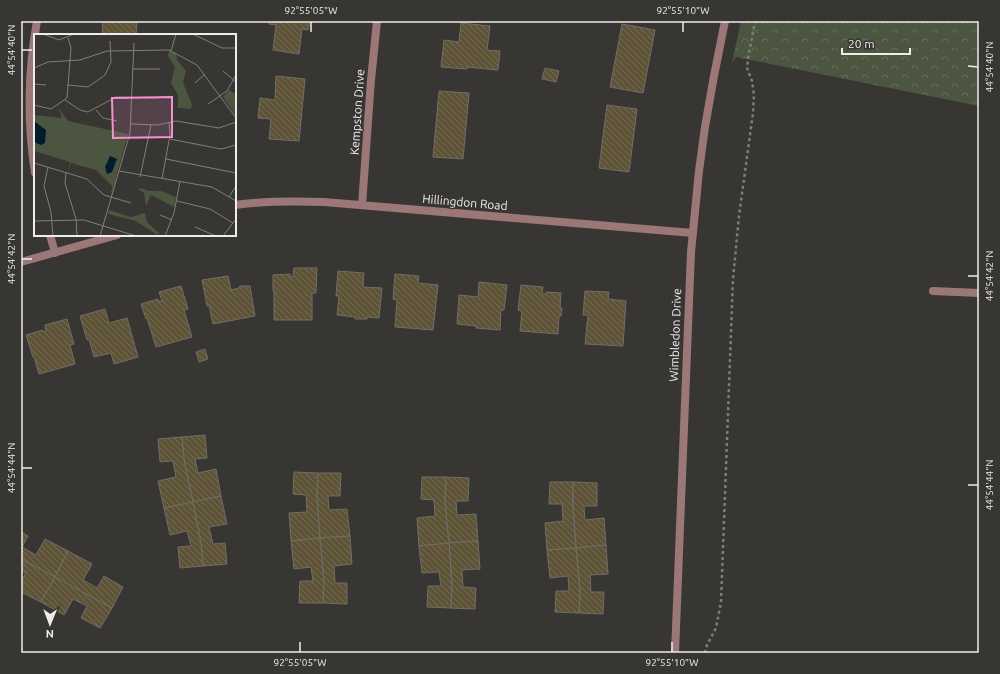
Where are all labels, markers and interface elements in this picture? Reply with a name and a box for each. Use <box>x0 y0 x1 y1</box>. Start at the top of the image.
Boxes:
text: 92°55'05"W <box>285 5 337 16</box>
text: 92°55'10"W <box>657 5 709 16</box>
text: 44°54'40"N <box>6 25 17 75</box>
scale bar <box>842 30 910 56</box>
inset map <box>34 34 236 236</box>
text: 20 m <box>848 37 875 50</box>
text: 44°54'40"N <box>984 42 995 92</box>
street label: Kempston Drive <box>348 69 366 155</box>
street label: Hillingdon Road <box>422 192 508 212</box>
text: 44°54'42"N <box>6 234 17 284</box>
text: 44°54'42"N <box>984 251 995 301</box>
street label: Wimbledon Drive <box>667 288 683 382</box>
text: 44°54'44"N <box>6 443 17 493</box>
text: 44°54'44"N <box>984 460 995 510</box>
north arrow <box>30 604 70 644</box>
text: N <box>46 628 54 640</box>
text: 92°55'05"W <box>274 657 326 668</box>
text: 92°55'10"W <box>646 657 698 668</box>

